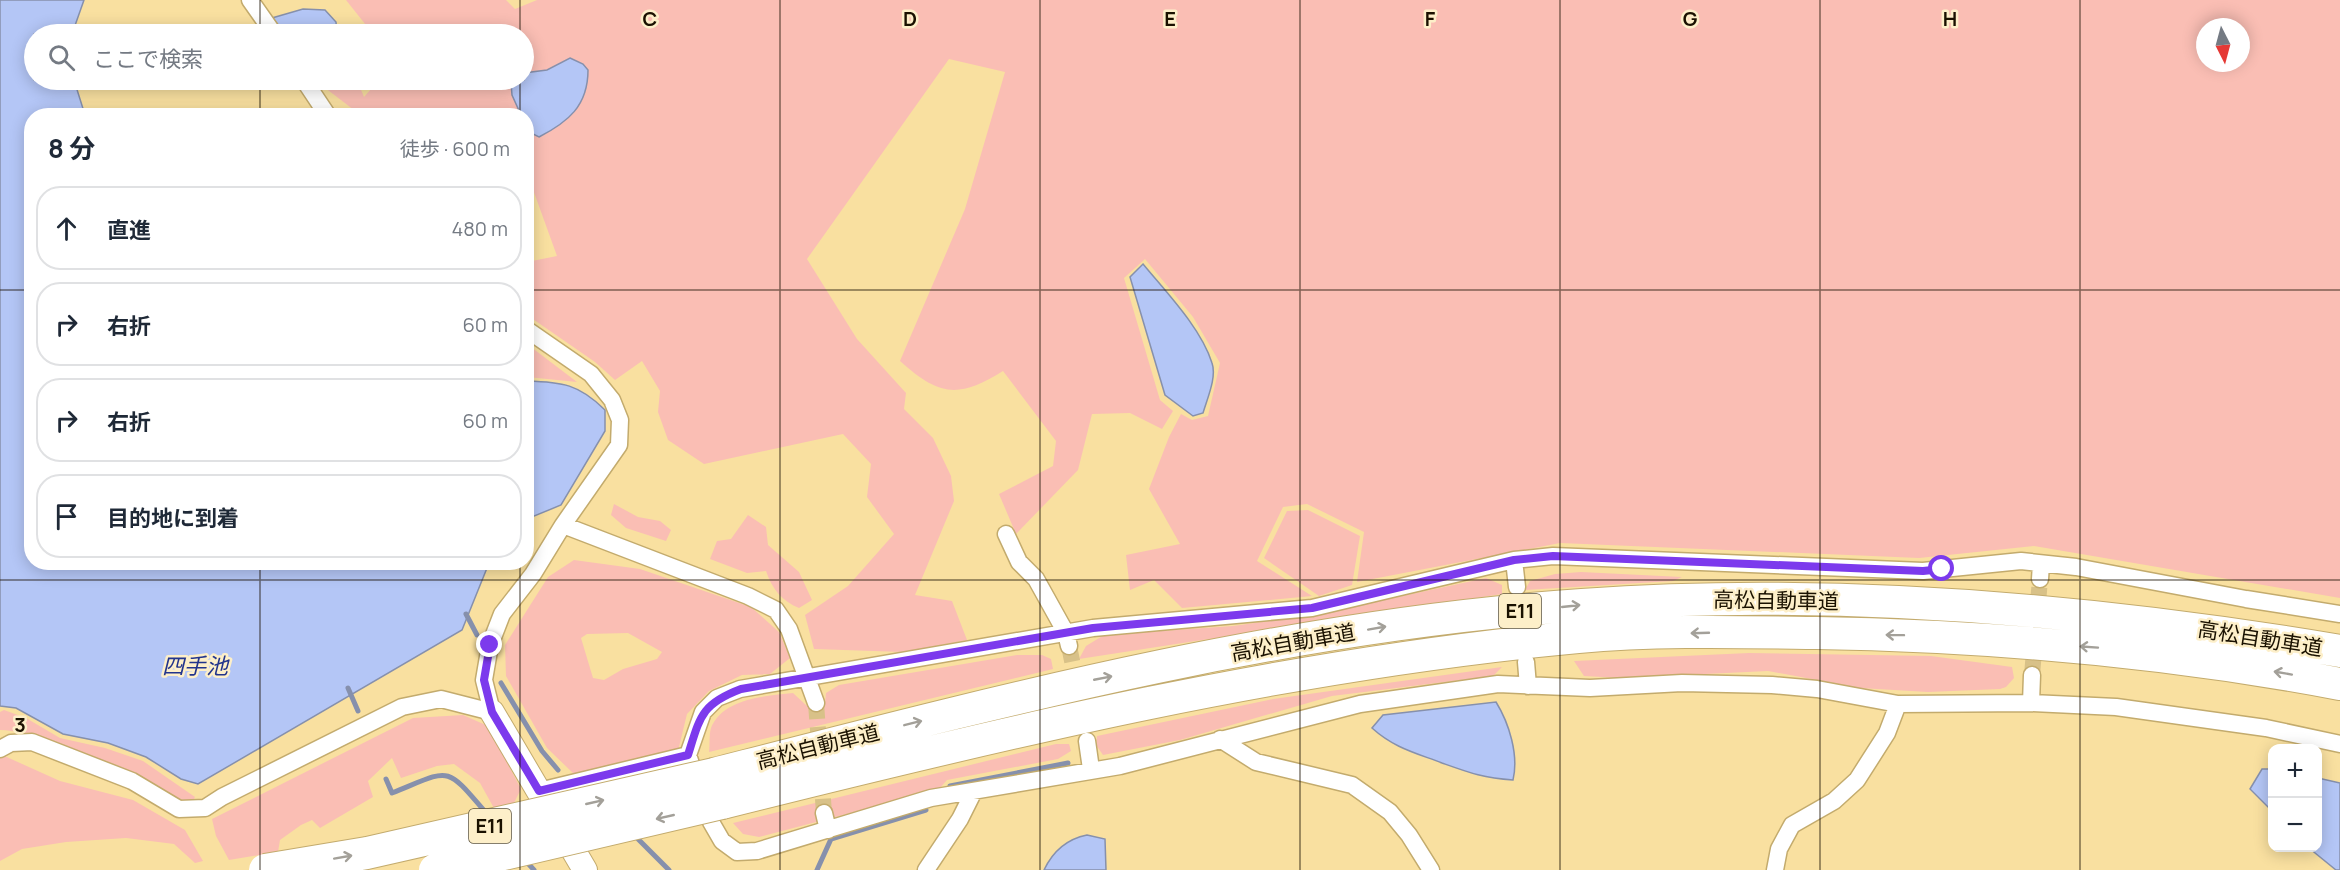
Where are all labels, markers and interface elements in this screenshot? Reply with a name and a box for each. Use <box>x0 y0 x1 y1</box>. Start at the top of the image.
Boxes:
text: C <box>643 5 657 32</box>
text: D <box>903 5 917 32</box>
text: E <box>1164 5 1176 32</box>
text: F <box>1425 5 1436 32</box>
text: G <box>1683 5 1698 32</box>
text: H <box>1943 5 1957 32</box>
north arrow <box>2196 18 2250 72</box>
search box <box>24 24 534 90</box>
icon: search <box>45 41 78 74</box>
text: ここで検索 <box>93 44 203 74</box>
text: 8 分 <box>48 130 95 166</box>
text: 徒歩 · 600 m <box>400 135 510 162</box>
icon: ahead <box>50 212 83 245</box>
text: 直進 <box>107 215 151 245</box>
text: 480 m <box>451 215 508 242</box>
icon: right <box>50 308 83 341</box>
text: 右折 <box>107 311 151 341</box>
text: 60 m <box>462 311 508 338</box>
icon: right <box>50 404 83 437</box>
text: 右折 <box>107 407 151 437</box>
text: 60 m <box>462 407 508 434</box>
icon: arrive <box>50 500 83 533</box>
text: 目的地に到着 <box>107 503 239 533</box>
route start <box>1928 555 1954 581</box>
street label: 高松自動車道 <box>1713 585 1839 615</box>
road number: E11 <box>1499 594 1541 628</box>
one-way arrow <box>1561 600 1581 611</box>
street label: 高松自動車道 <box>2196 614 2325 662</box>
street label: 高松自動車道 <box>1228 617 1357 667</box>
one-way arrow <box>1367 622 1387 633</box>
one-way arrow <box>1690 627 1710 639</box>
one-way arrow <box>1885 629 1905 640</box>
route end <box>476 631 502 657</box>
one-way arrow <box>2080 641 2100 652</box>
water label: 四手池 <box>162 651 230 681</box>
one-way arrow <box>2273 667 2293 678</box>
one-way arrow <box>1093 672 1112 683</box>
text: 3 <box>14 711 26 738</box>
street label: 高松自動車道 <box>753 717 882 775</box>
one-way arrow <box>903 717 922 728</box>
map controls <box>2268 744 2322 852</box>
button: + <box>2268 744 2322 798</box>
one-way arrow <box>585 796 605 807</box>
button: − <box>2268 798 2322 852</box>
road number: E11 <box>469 809 511 843</box>
one-way arrow <box>656 811 675 823</box>
one-way arrow <box>333 851 353 862</box>

